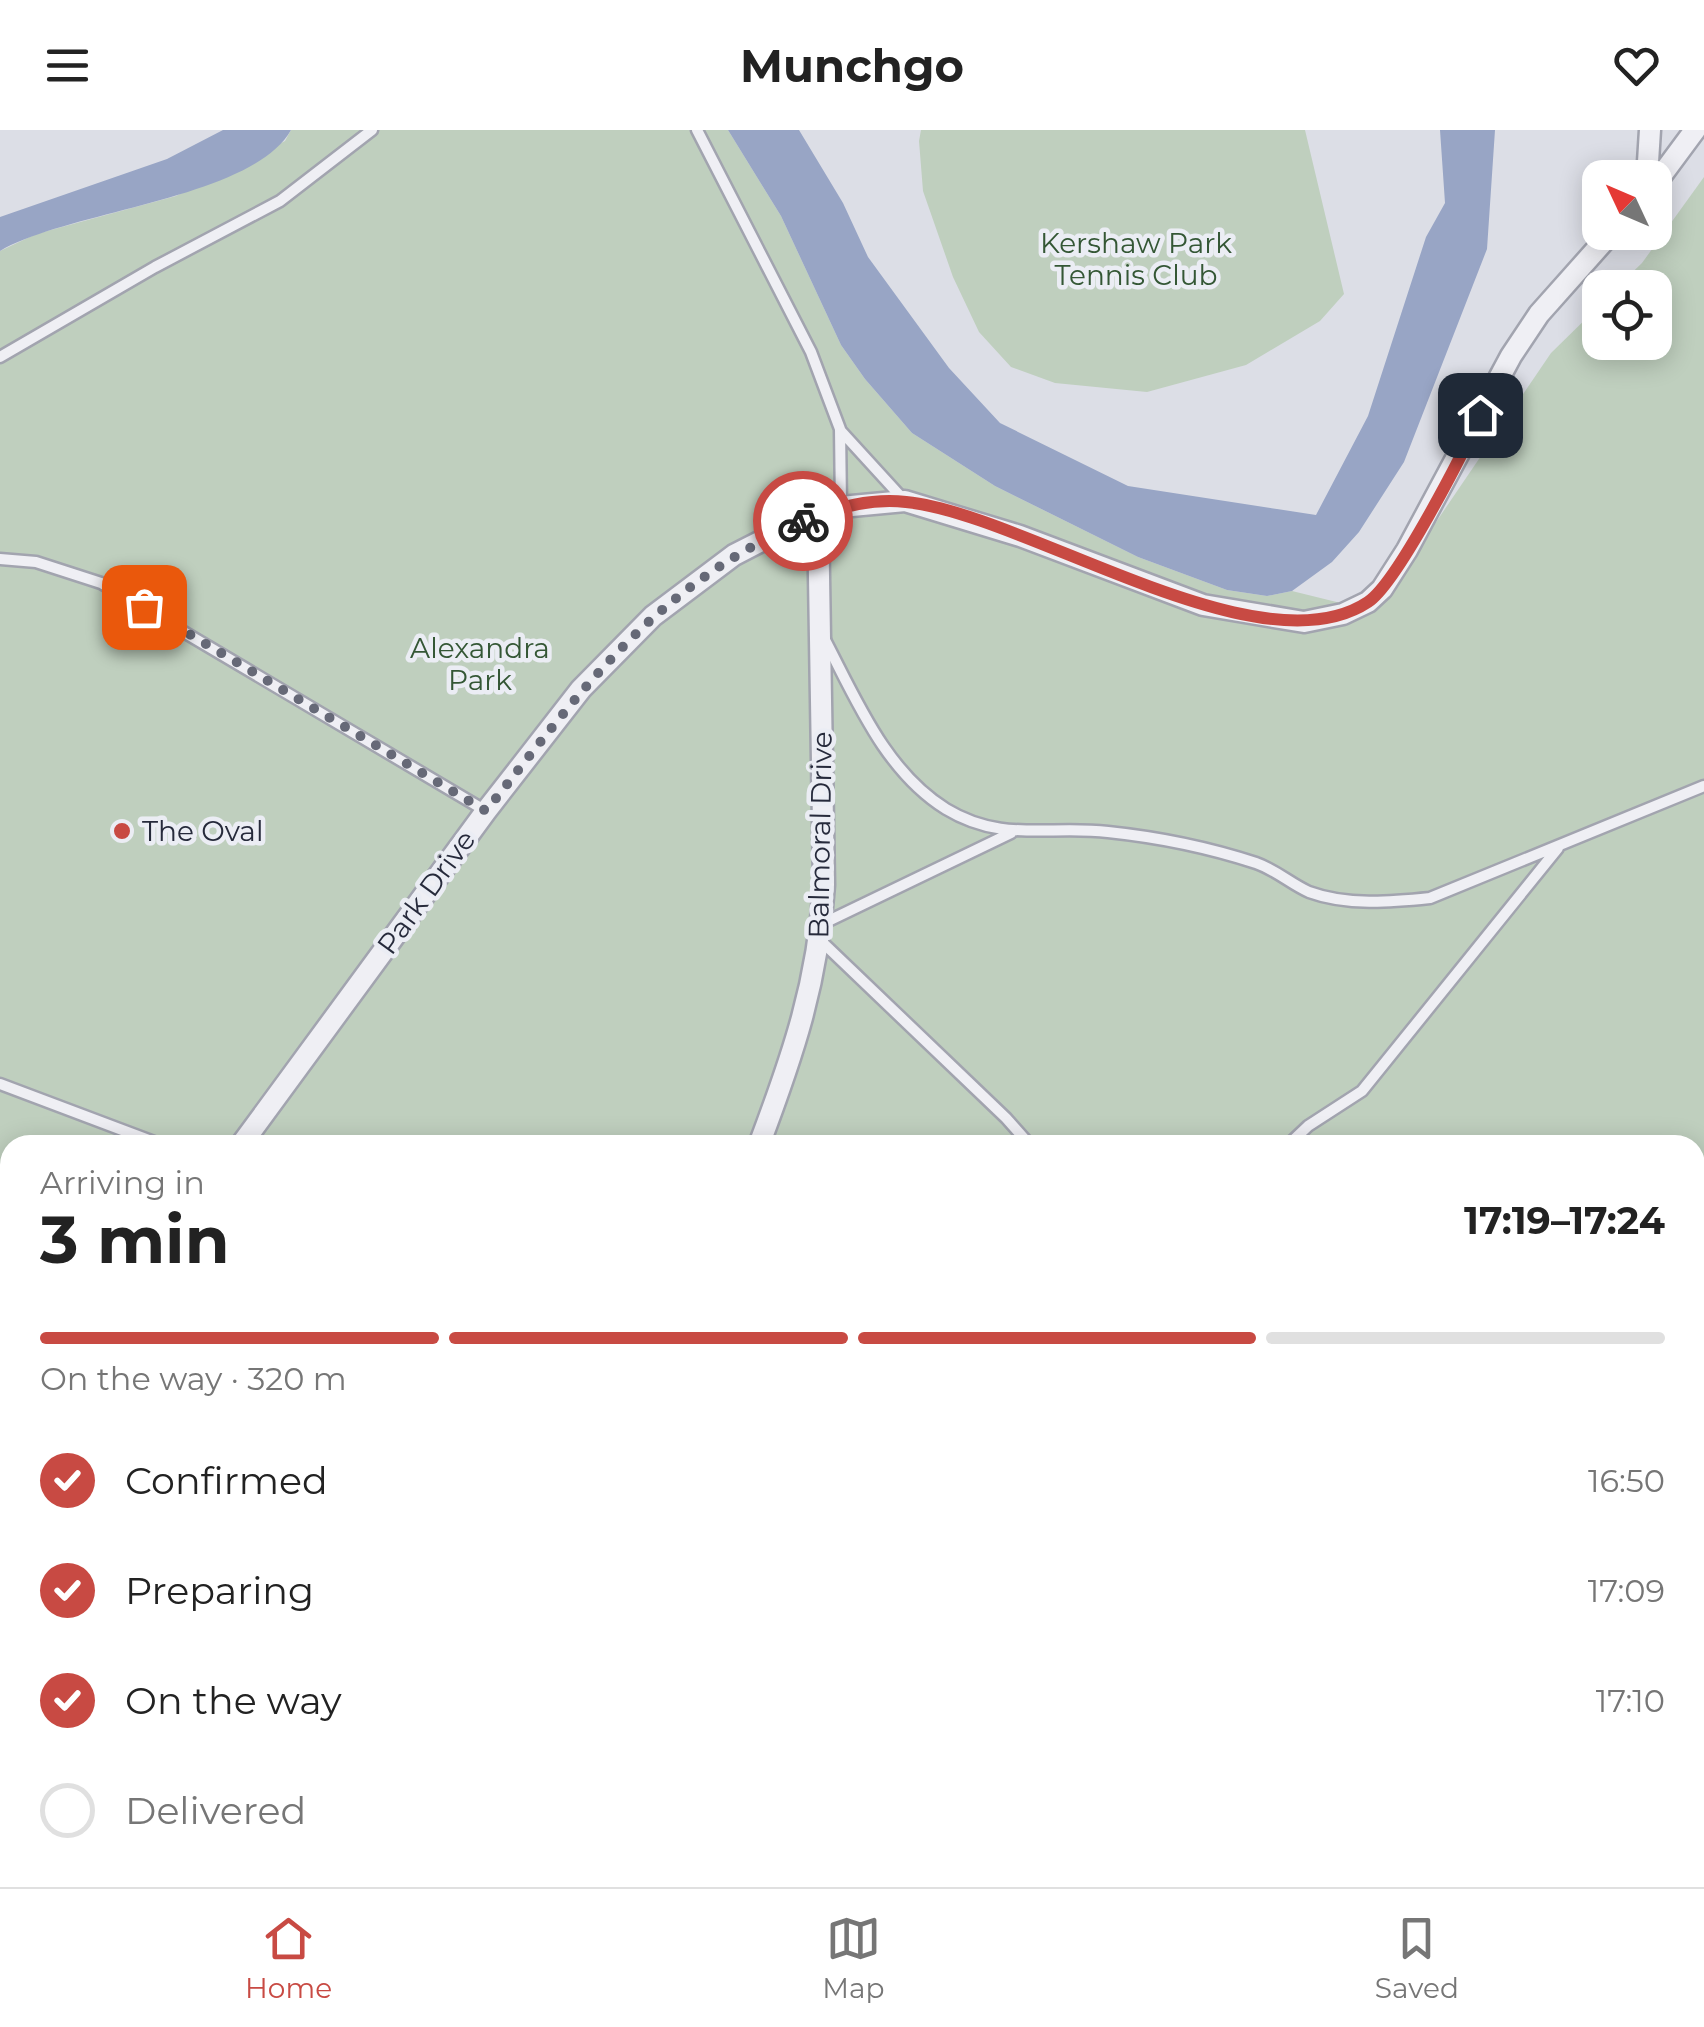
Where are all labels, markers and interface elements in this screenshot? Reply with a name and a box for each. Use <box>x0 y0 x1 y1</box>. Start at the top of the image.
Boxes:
icon: menu <box>40 38 95 93</box>
text: Munchgo <box>740 38 964 93</box>
icon: heart <box>1609 38 1664 93</box>
north arrow <box>1582 160 1672 250</box>
map controls <box>1582 160 1672 360</box>
park label: Kershaw Park Tennis Club <box>1040 226 1232 292</box>
button: locate <box>1582 270 1672 360</box>
pin <box>1438 373 1523 458</box>
icon: home <box>1453 388 1508 443</box>
courier <box>753 471 853 571</box>
icon: bike <box>776 494 831 549</box>
pin <box>102 565 187 650</box>
icon: bag <box>117 580 172 635</box>
park label: Alexandra Park <box>410 631 550 697</box>
street label: Balmoral Drive <box>801 731 839 939</box>
place label: The Oval <box>142 814 263 848</box>
marker: The Oval <box>111 820 133 842</box>
street label: Park Drive <box>370 823 482 961</box>
text: Arriving in <box>40 1163 205 1202</box>
text: 17:19–17:24 <box>1464 1197 1665 1244</box>
text: 3 min <box>40 1200 230 1279</box>
text: On the way · 320 m <box>40 1359 347 1398</box>
icon: check <box>40 1453 95 1508</box>
text: Confirmed <box>125 1457 328 1504</box>
text: 16:50 <box>1588 1461 1665 1500</box>
icon: check <box>40 1563 95 1618</box>
text: Preparing <box>125 1567 314 1614</box>
text: 17:09 <box>1588 1571 1665 1610</box>
icon: check <box>40 1673 95 1728</box>
text: On the way <box>125 1677 342 1724</box>
text: 17:10 <box>1596 1681 1665 1720</box>
text: Delivered <box>125 1787 306 1834</box>
tab: Home <box>245 1911 332 2005</box>
tab: Map <box>822 1911 885 2005</box>
tab: Saved <box>1375 1911 1459 2005</box>

